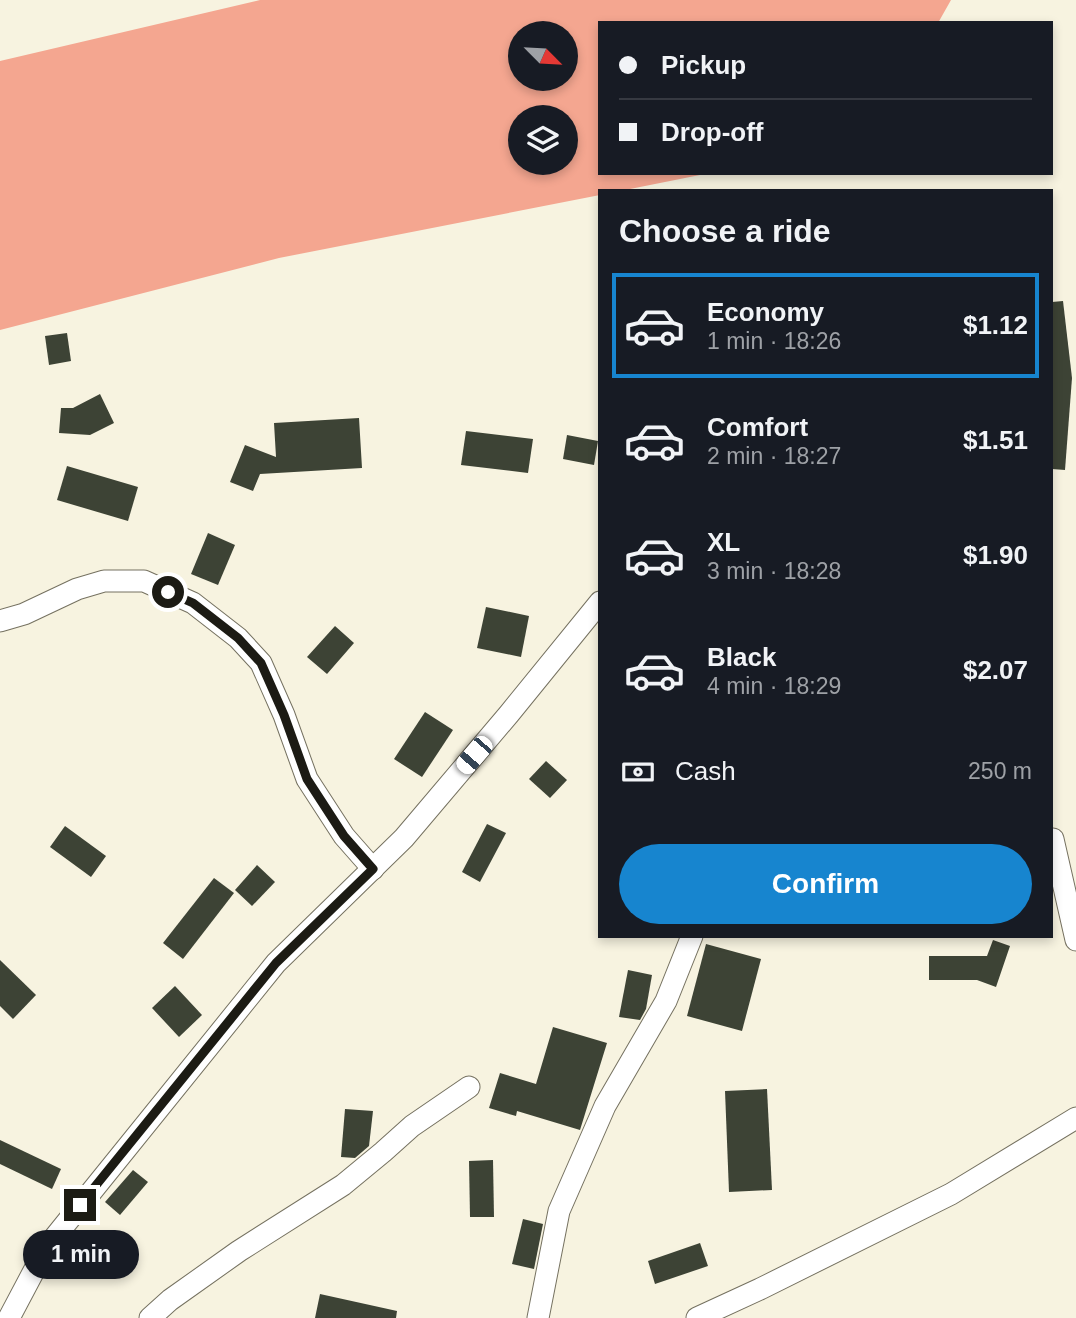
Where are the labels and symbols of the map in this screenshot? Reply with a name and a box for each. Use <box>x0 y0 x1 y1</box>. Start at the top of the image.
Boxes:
north arrow <box>508 21 578 91</box>
route start <box>152 576 184 608</box>
car <box>453 732 496 778</box>
route end <box>64 1189 96 1221</box>
callout: 1 min <box>22 1230 138 1278</box>

